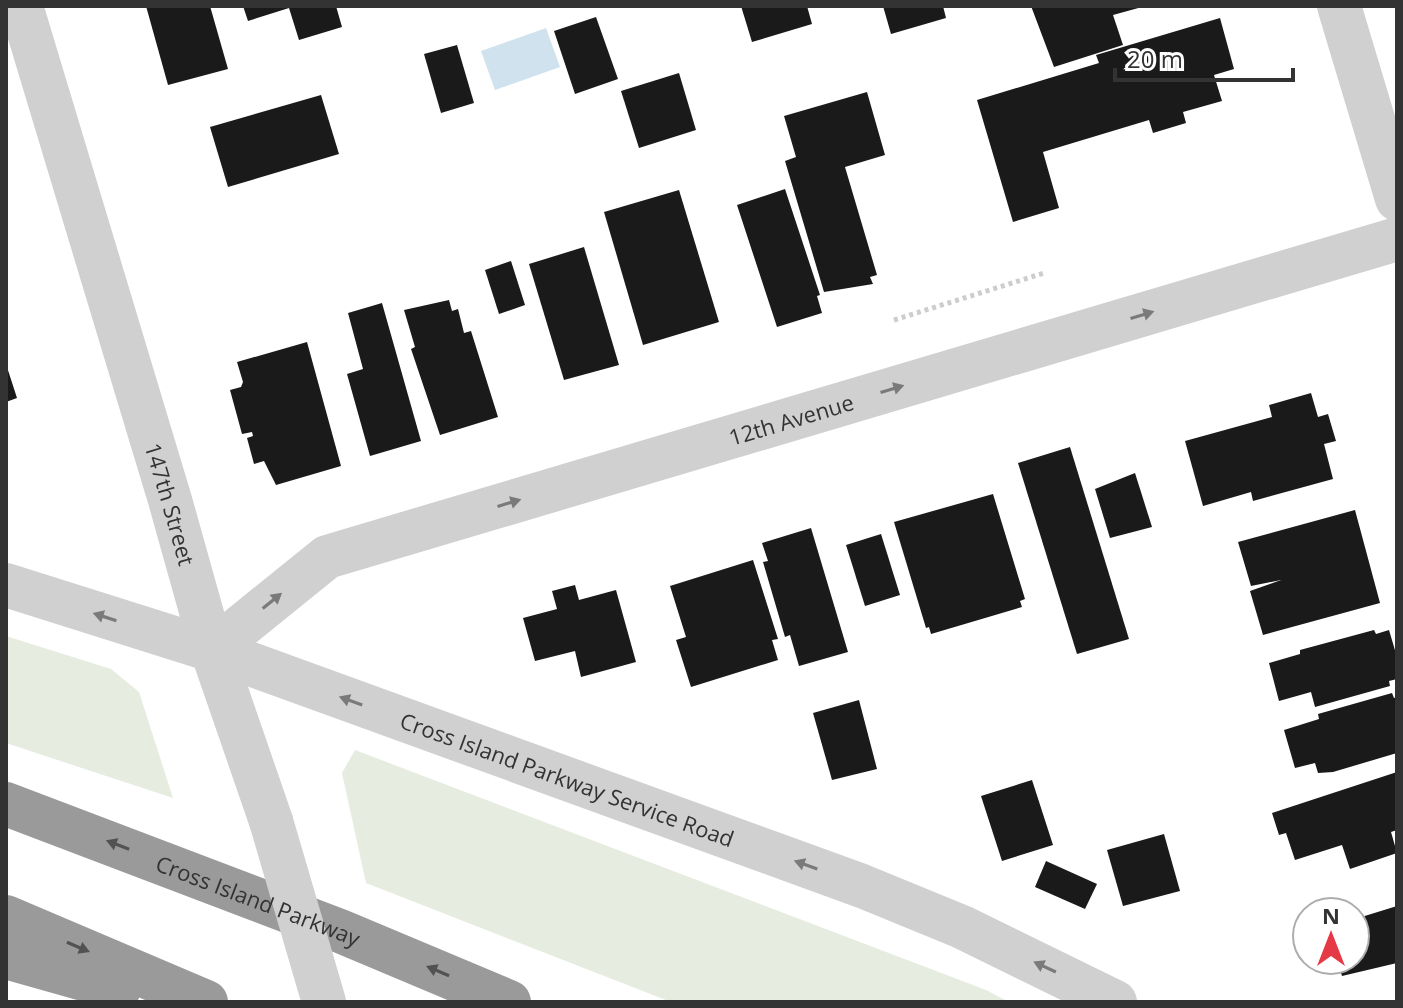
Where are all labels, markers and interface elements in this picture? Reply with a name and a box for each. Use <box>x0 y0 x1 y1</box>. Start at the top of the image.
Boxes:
scale bar <box>1115 32 1293 82</box>
text: 20 m <box>1127 42 1183 75</box>
one-way arrow <box>1130 308 1154 321</box>
one-way arrow <box>881 382 905 395</box>
street label: 12th Avenue <box>725 386 857 452</box>
street label: 147th Street <box>139 439 203 569</box>
one-way arrow <box>497 496 521 509</box>
one-way arrow <box>262 593 283 610</box>
one-way arrow <box>93 610 117 622</box>
one-way arrow <box>339 694 363 707</box>
street label: Cross Island Parkway Service Road <box>396 705 738 853</box>
one-way arrow <box>105 838 129 851</box>
street label: Cross Island Parkway <box>152 848 366 953</box>
one-way arrow <box>794 859 818 871</box>
north arrow <box>1291 896 1371 976</box>
text: N <box>1322 900 1340 930</box>
one-way arrow <box>66 940 90 953</box>
one-way arrow <box>1034 960 1057 974</box>
one-way arrow <box>426 965 449 978</box>

